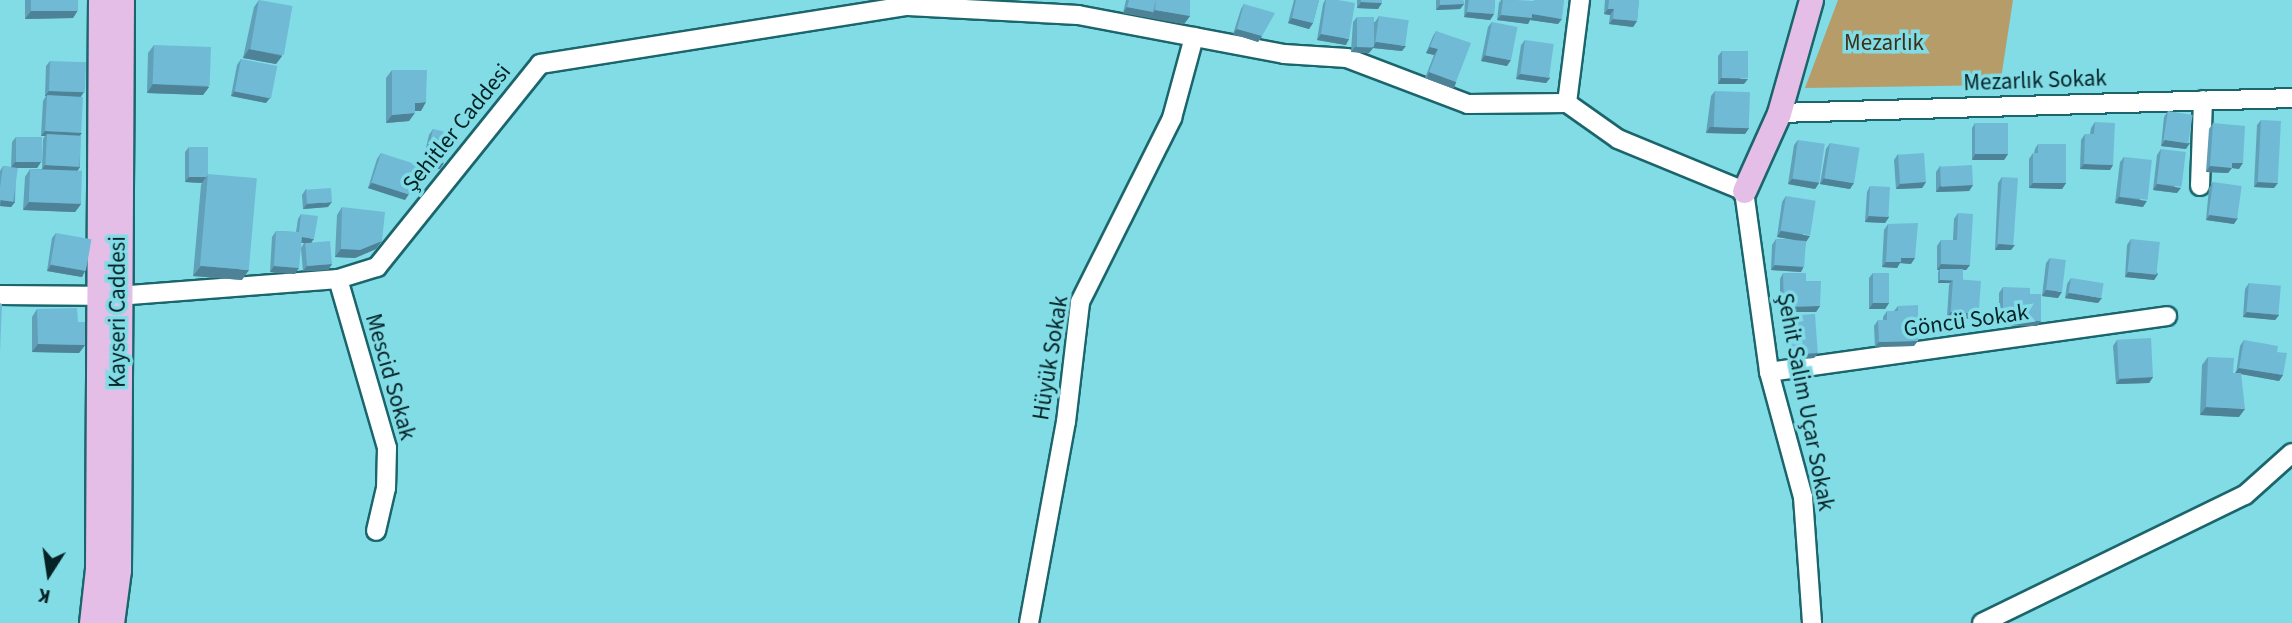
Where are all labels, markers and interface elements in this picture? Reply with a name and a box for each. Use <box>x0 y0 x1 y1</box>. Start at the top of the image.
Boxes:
park label: Mezarlık <box>1844 29 1924 57</box>
street label: Şehitler Caddesi <box>397 59 517 197</box>
street label: Mezarlık Sokak <box>1963 65 2107 97</box>
street label: Kayseri Caddesi <box>104 236 132 388</box>
street label: Şehit Salim Uçar Sokak <box>1770 291 1840 513</box>
street label: Hüyük Sokak <box>1028 294 1074 422</box>
street label: Göncü Sokak <box>1902 299 2030 343</box>
street label: Mescid Sokak <box>359 311 421 443</box>
north arrow <box>14 539 84 609</box>
text: K <box>36 581 53 609</box>

